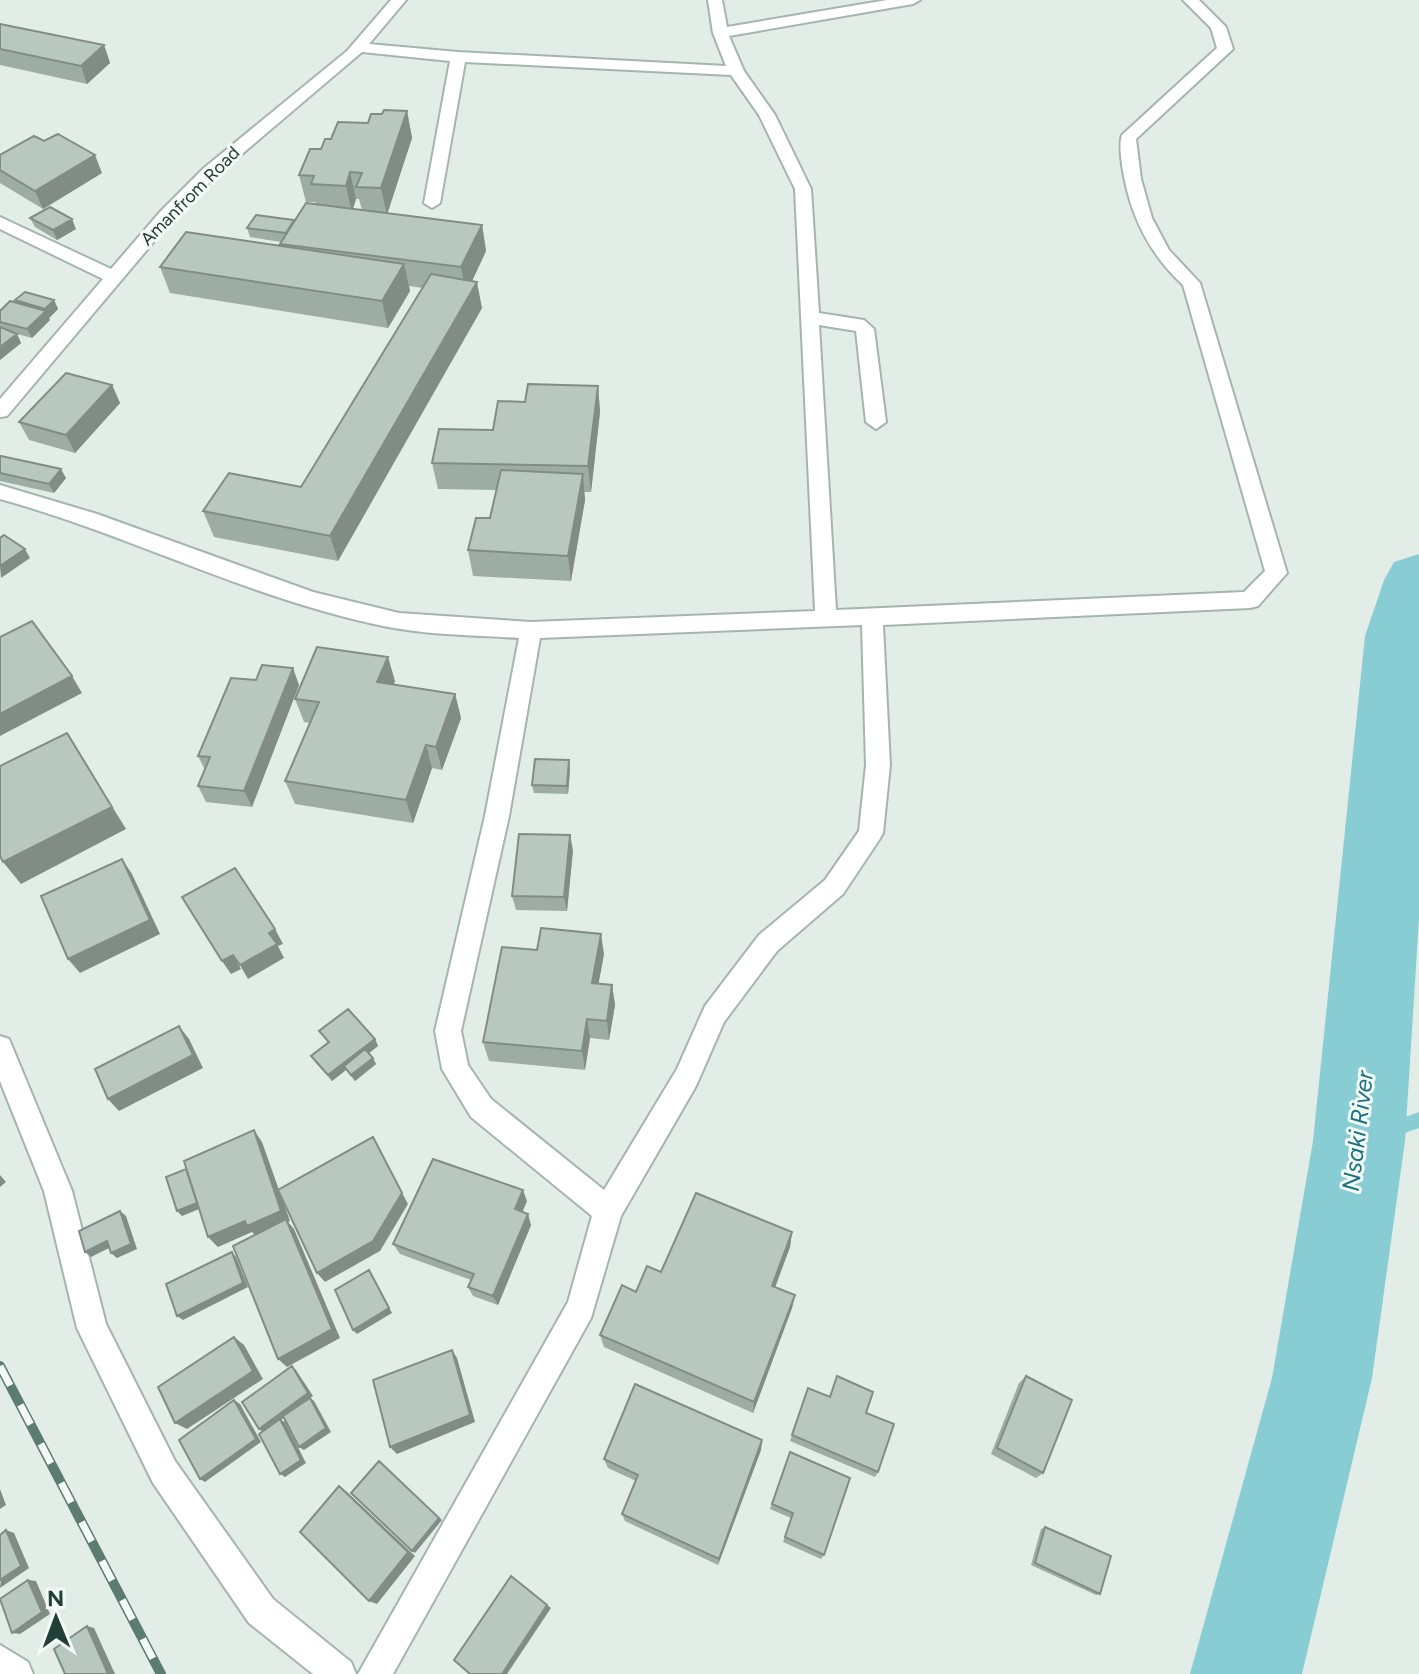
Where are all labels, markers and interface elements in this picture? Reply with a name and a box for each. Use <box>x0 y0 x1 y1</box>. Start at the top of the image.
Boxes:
street label: Amanfrom Road <box>136 142 244 250</box>
water label: Nsaki River <box>1336 1068 1379 1193</box>
north arrow <box>16 1578 96 1658</box>
text: N <box>47 1585 64 1612</box>

